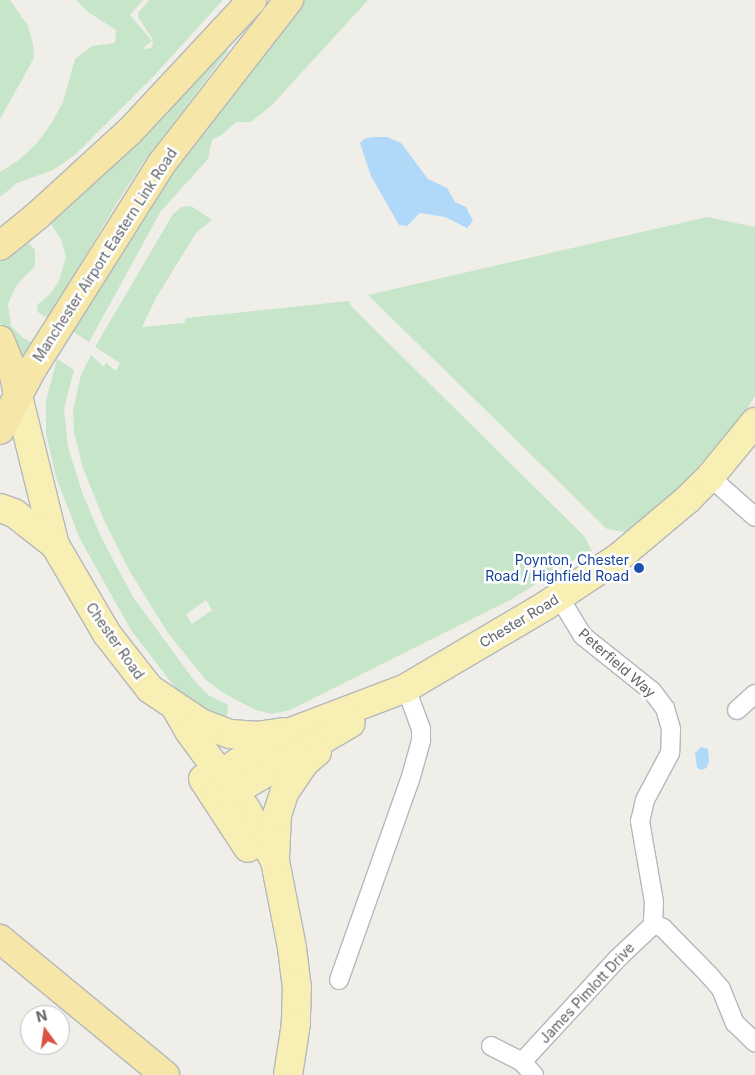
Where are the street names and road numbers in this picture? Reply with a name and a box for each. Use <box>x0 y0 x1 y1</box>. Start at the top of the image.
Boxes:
street label: Manchester Airport Eastern Link Road <box>30 145 180 365</box>
street label: Chester Road <box>476 591 562 651</box>
street label: Chester Road <box>82 599 148 683</box>
street label: Peterfield Way <box>575 625 659 701</box>
street label: James Pimlott Drive <box>536 939 638 1047</box>

